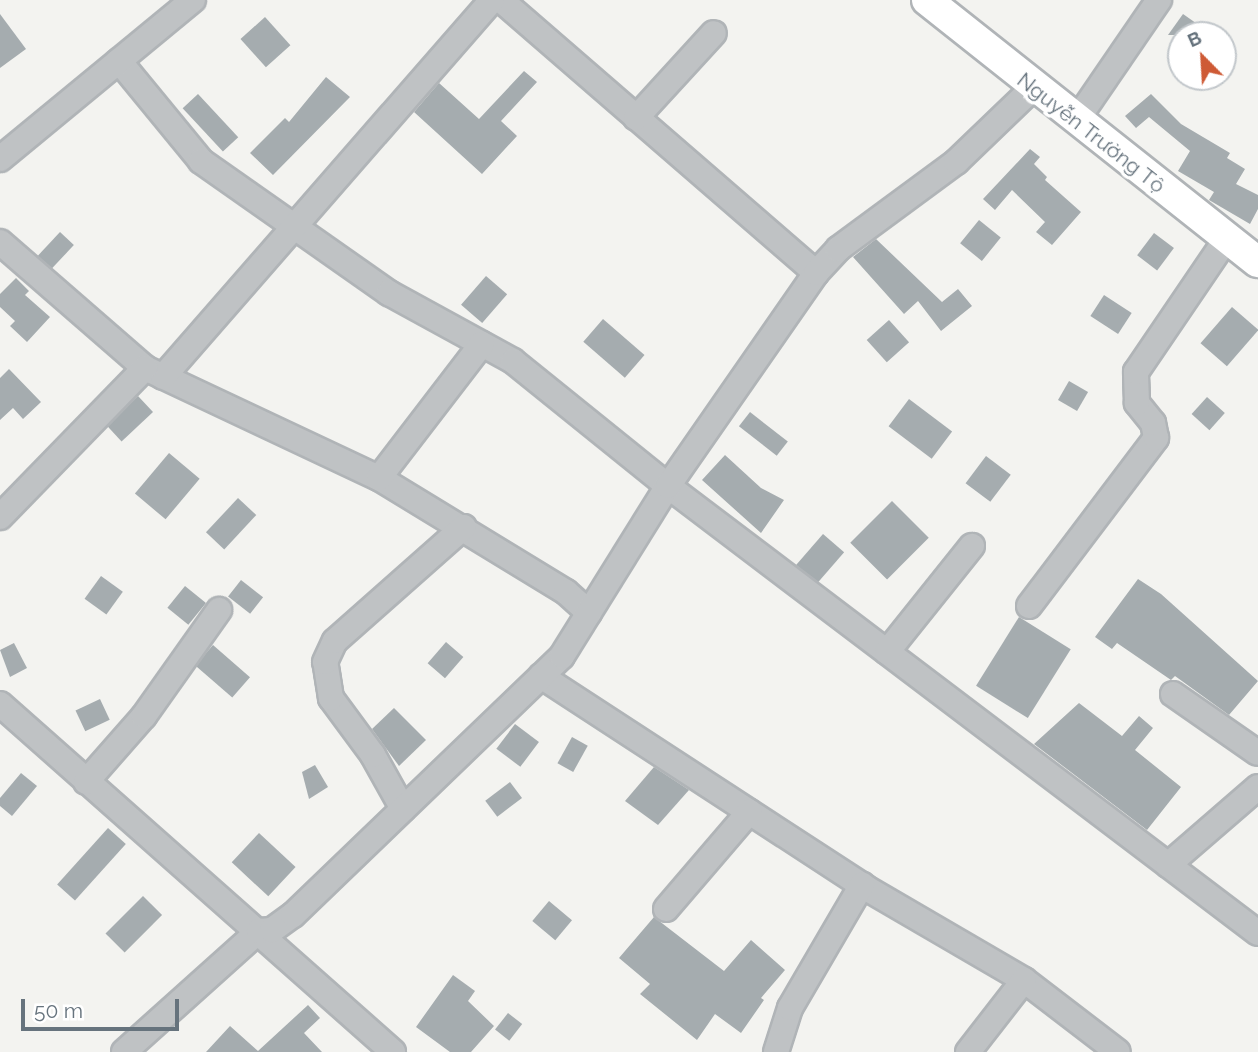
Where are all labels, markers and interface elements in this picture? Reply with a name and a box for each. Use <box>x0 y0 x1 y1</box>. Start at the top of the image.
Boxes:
north arrow <box>1167 21 1237 91</box>
text: B <box>1184 26 1205 51</box>
street label: Nguyễn Trường Tộ <box>1012 67 1170 199</box>
scale bar <box>24 986 182 1030</box>
text: 50 m <box>34 998 83 1023</box>

